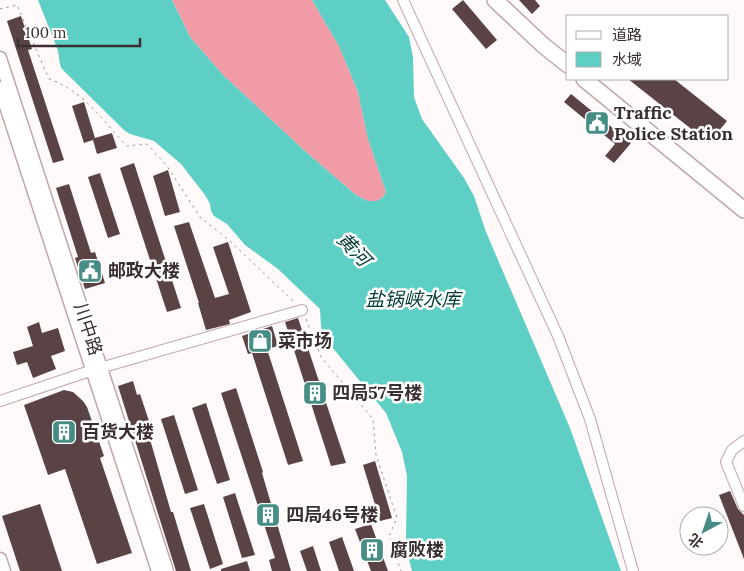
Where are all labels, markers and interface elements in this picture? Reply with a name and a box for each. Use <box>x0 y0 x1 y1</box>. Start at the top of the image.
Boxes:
scale bar <box>18 15 140 47</box>
legend <box>566 15 729 80</box>
text: 100 m <box>25 23 66 42</box>
text: 道路 <box>612 25 642 44</box>
text: 水域 <box>612 50 642 69</box>
place label: Traffic Police Station <box>614 101 733 145</box>
public building icon: Traffic Police Station <box>584 110 610 136</box>
water label: 黄河 <box>332 227 379 274</box>
public building icon: 邮政大楼 <box>77 258 103 284</box>
place label: 邮政大楼 <box>108 259 180 282</box>
water label: 盐锅峡水库 <box>365 287 463 311</box>
street label: 川中路 <box>69 300 108 358</box>
shop icon: 菜市场 <box>247 328 273 354</box>
place label: 菜市场 <box>278 329 332 352</box>
building icon: 四局57号楼 <box>302 380 328 406</box>
place label: 四局57号楼 <box>332 381 422 404</box>
building icon: 百货大楼 <box>51 419 77 445</box>
place label: 百货大楼 <box>82 420 154 443</box>
building icon: 四局46号楼 <box>255 502 281 528</box>
place label: 四局46号楼 <box>286 503 378 526</box>
north arrow <box>679 506 729 556</box>
text: 北 <box>684 530 707 552</box>
building icon: 腐败楼 <box>359 537 385 563</box>
place label: 腐败楼 <box>390 538 444 561</box>

